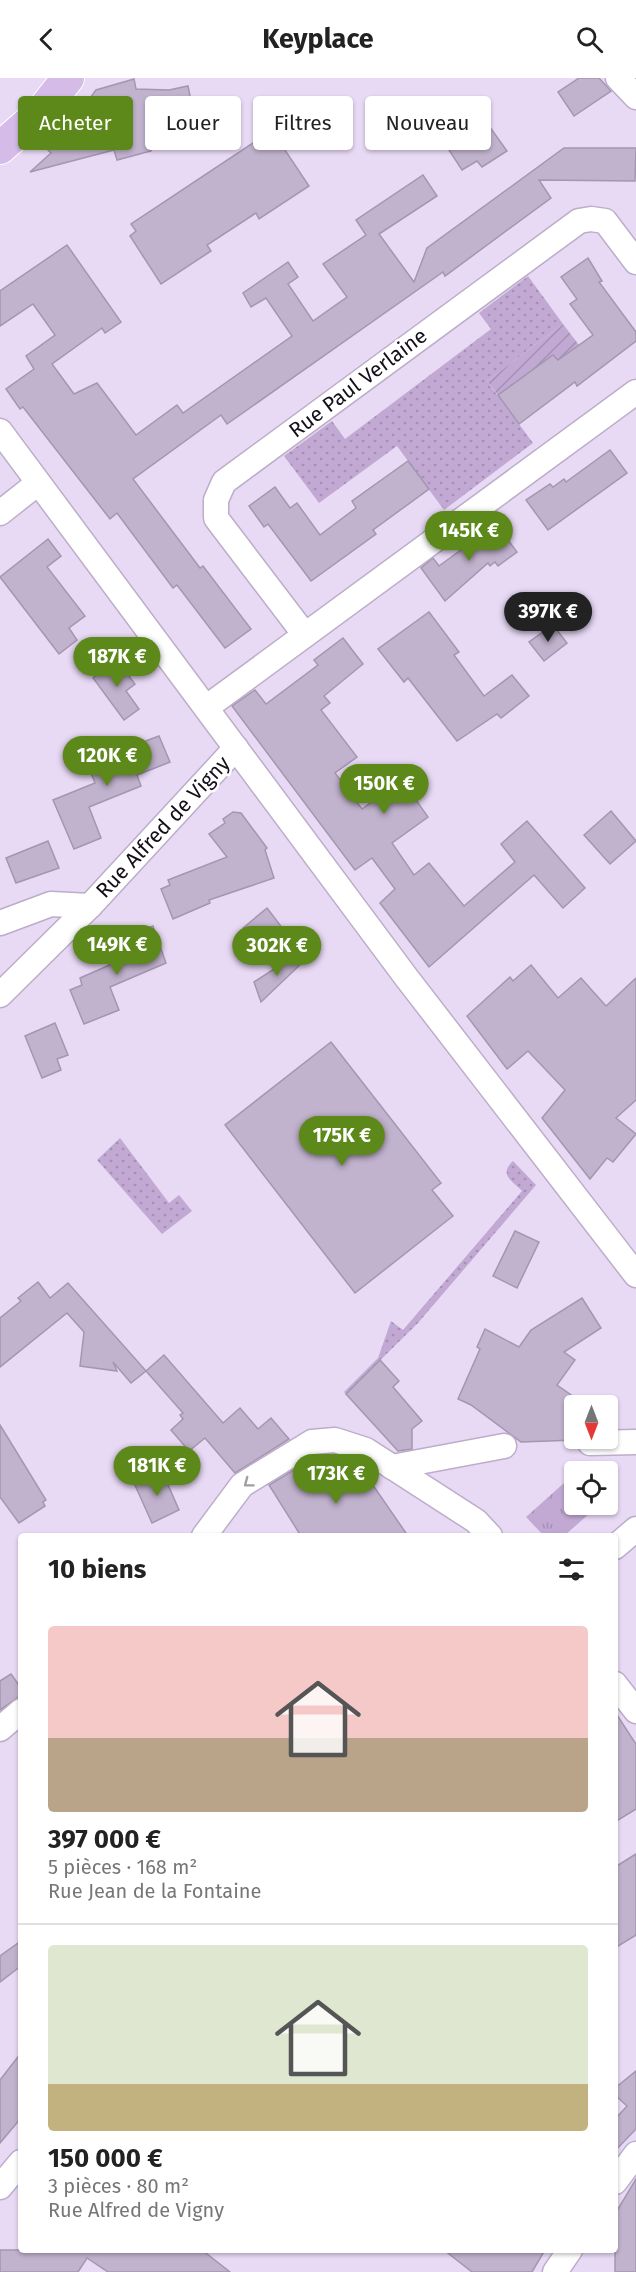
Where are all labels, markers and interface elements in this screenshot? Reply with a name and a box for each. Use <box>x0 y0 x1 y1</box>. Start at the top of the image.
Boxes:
icon: back <box>30 23 63 56</box>
text: Keyplace <box>262 23 374 55</box>
icon: search <box>573 23 606 56</box>
chip: Acheter <box>18 96 133 150</box>
chip: Louer <box>145 96 241 150</box>
chip: Filtres <box>253 96 353 150</box>
chip: Nouveau <box>365 96 491 150</box>
street label: Rue Paul Verlaine <box>284 323 432 443</box>
pin: 145K € <box>420 511 518 562</box>
text: 145K € <box>439 518 499 542</box>
pin: 397K € <box>499 592 597 643</box>
text: 397K € <box>518 599 578 623</box>
pin: 187K € <box>68 637 166 688</box>
text: 187K € <box>87 644 147 668</box>
pin: 120K € <box>58 736 156 787</box>
text: 120K € <box>77 743 137 767</box>
street label: Rue Alfred de Vigny <box>90 750 236 903</box>
pin: 150K € <box>335 764 433 815</box>
text: 150K € <box>354 771 414 795</box>
pin: 149K € <box>68 925 166 976</box>
pin: 302K € <box>228 926 326 977</box>
text: 149K € <box>87 932 147 956</box>
text: 302K € <box>246 933 308 957</box>
pin: 175K € <box>293 1116 391 1167</box>
text: 175K € <box>313 1123 371 1147</box>
north arrow <box>564 1395 618 1449</box>
map controls <box>564 1395 618 1515</box>
pin: 181K € <box>108 1446 206 1497</box>
text: 181K € <box>128 1453 186 1477</box>
pin: 173K € <box>287 1454 385 1505</box>
text: 173K € <box>307 1461 365 1485</box>
button: locate <box>564 1461 618 1515</box>
one-way arrow <box>244 1476 255 1487</box>
icon: filters <box>555 1553 588 1586</box>
text: 10 biens <box>48 1554 146 1585</box>
icon: home <box>264 1665 372 1773</box>
text: 397 000 € <box>48 1824 161 1855</box>
text: 5 pièces · 168 m² <box>48 1855 197 1879</box>
text: Rue Jean de la Fontaine <box>48 1879 261 1903</box>
icon: home <box>264 1984 372 2092</box>
text: 150 000 € <box>48 2143 163 2174</box>
text: 3 pièces · 80 m² <box>48 2174 189 2198</box>
text: Rue Alfred de Vigny <box>48 2198 224 2222</box>

